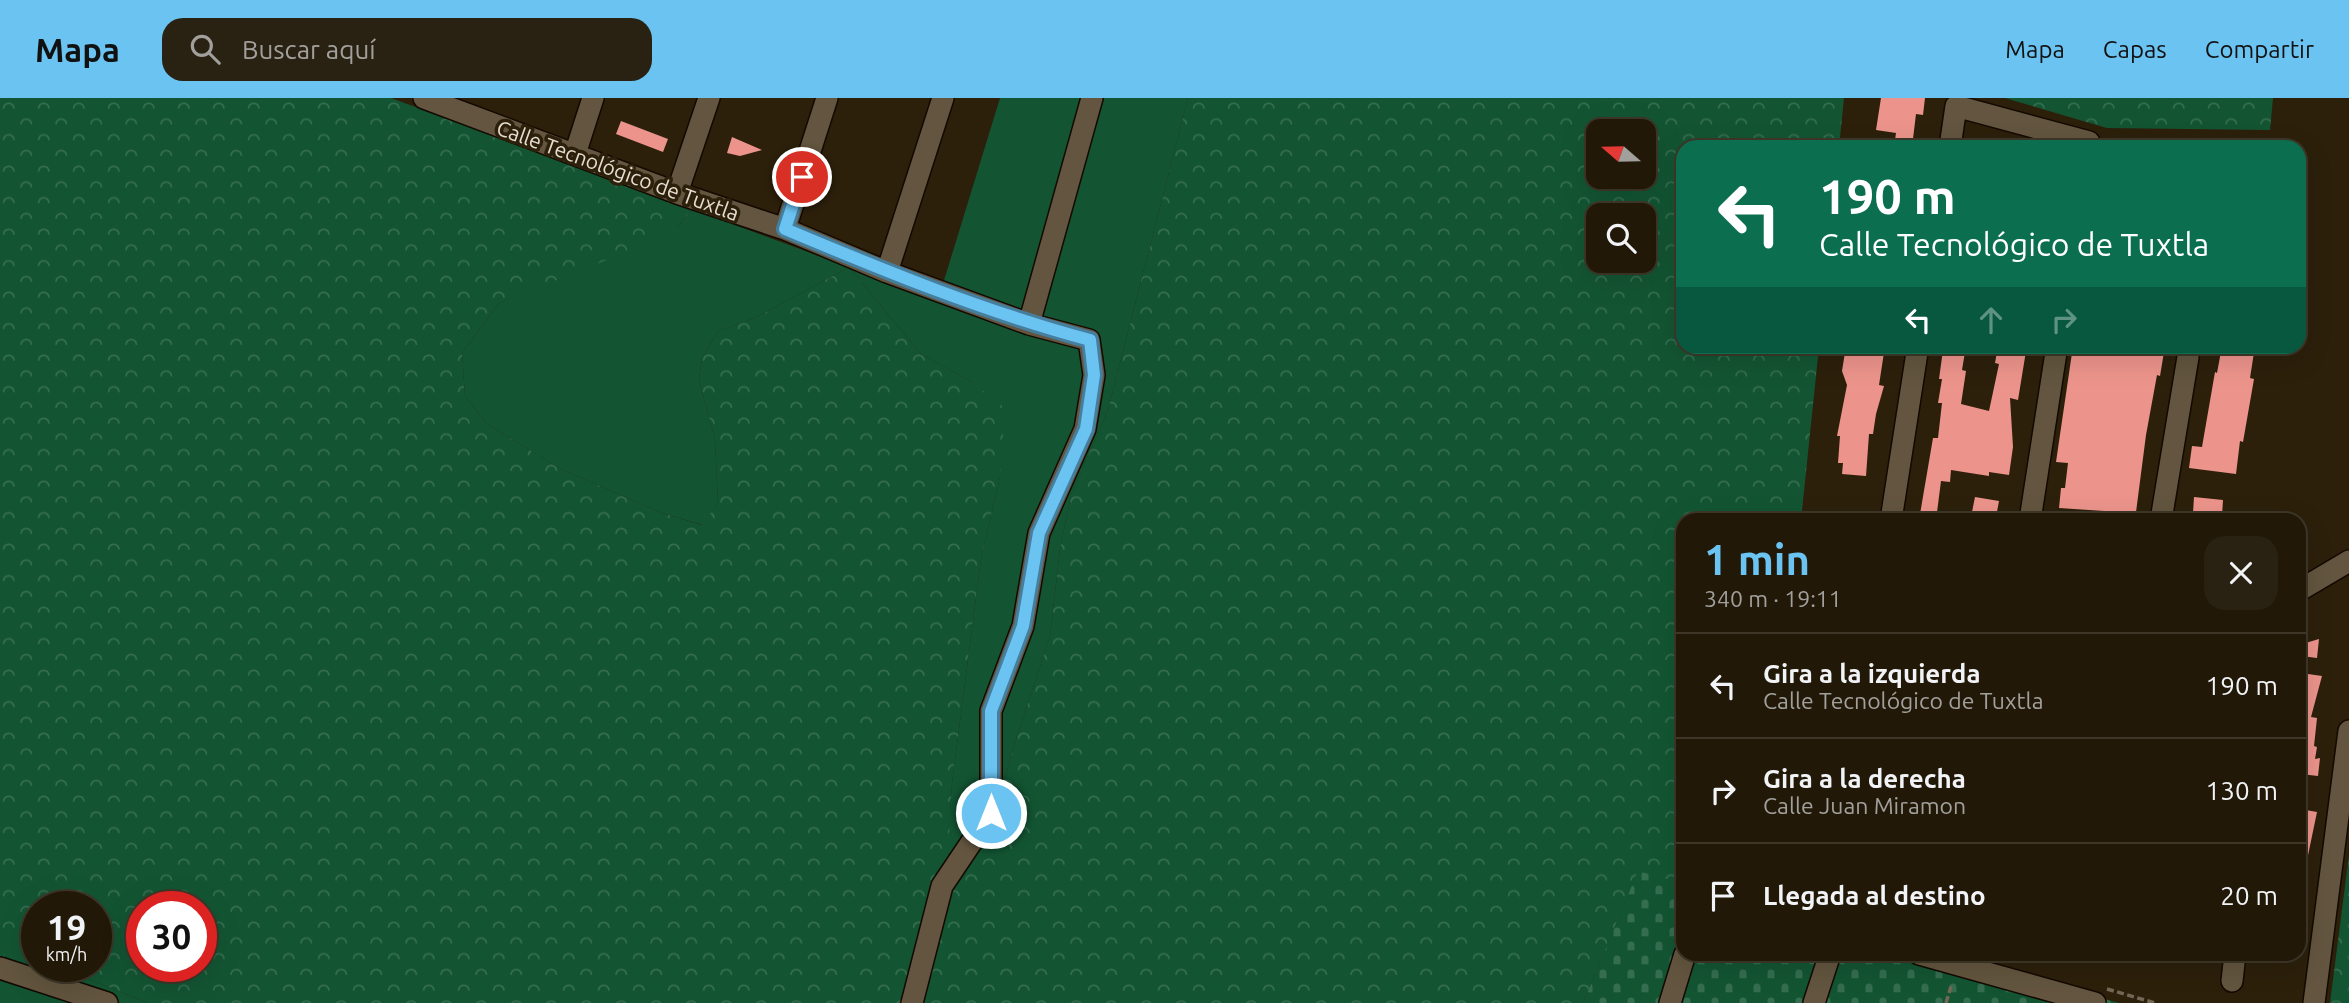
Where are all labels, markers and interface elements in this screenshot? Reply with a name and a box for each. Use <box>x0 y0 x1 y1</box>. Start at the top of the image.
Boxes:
search box <box>162 18 652 81</box>
icon: search <box>186 30 224 68</box>
text: Mapa <box>35 31 120 68</box>
text: Buscar aquí <box>242 35 376 64</box>
text: Mapa <box>2005 36 2065 63</box>
text: Capas <box>2103 36 2167 63</box>
text: Compartir <box>2205 36 2314 63</box>
street label: Calle Tecnológico de Tuxtla <box>494 115 742 225</box>
north arrow <box>1586 119 1656 189</box>
map controls <box>1586 119 1656 273</box>
pin <box>772 147 832 207</box>
icon: arrive <box>783 158 821 196</box>
icon: left <box>1704 168 1795 259</box>
text: 190 m <box>1819 168 1956 223</box>
button: search <box>1586 203 1656 273</box>
text: Calle Tecnológico de Tuxtla <box>1819 226 2209 262</box>
icon: left <box>1899 301 1937 339</box>
icon: ahead <box>1972 301 2010 339</box>
icon: right <box>2045 301 2083 339</box>
text: 1 min <box>1704 536 1810 583</box>
button: close <box>2204 536 2278 610</box>
text: 340 m · 19:11 <box>1704 586 1842 611</box>
text: Gira a la izquierda <box>1763 659 1981 688</box>
icon: left <box>1704 667 1742 705</box>
text: 190 m <box>2206 671 2278 700</box>
text: Calle Tecnológico de Tuxtla <box>1763 688 2044 713</box>
text: Gira a la derecha <box>1763 764 1966 793</box>
icon: right <box>1704 772 1742 810</box>
position arrow <box>954 776 1028 850</box>
text: 130 m <box>2206 776 2278 805</box>
text: Calle Juan Miramon <box>1763 793 1966 818</box>
icon: arrive <box>1704 877 1742 915</box>
text: Llegada al destino <box>1763 881 1986 910</box>
text: 20 m <box>2220 881 2278 910</box>
speed limit sign: 30 <box>126 891 217 982</box>
text: 19 <box>47 907 86 947</box>
text: km/h <box>46 944 87 964</box>

